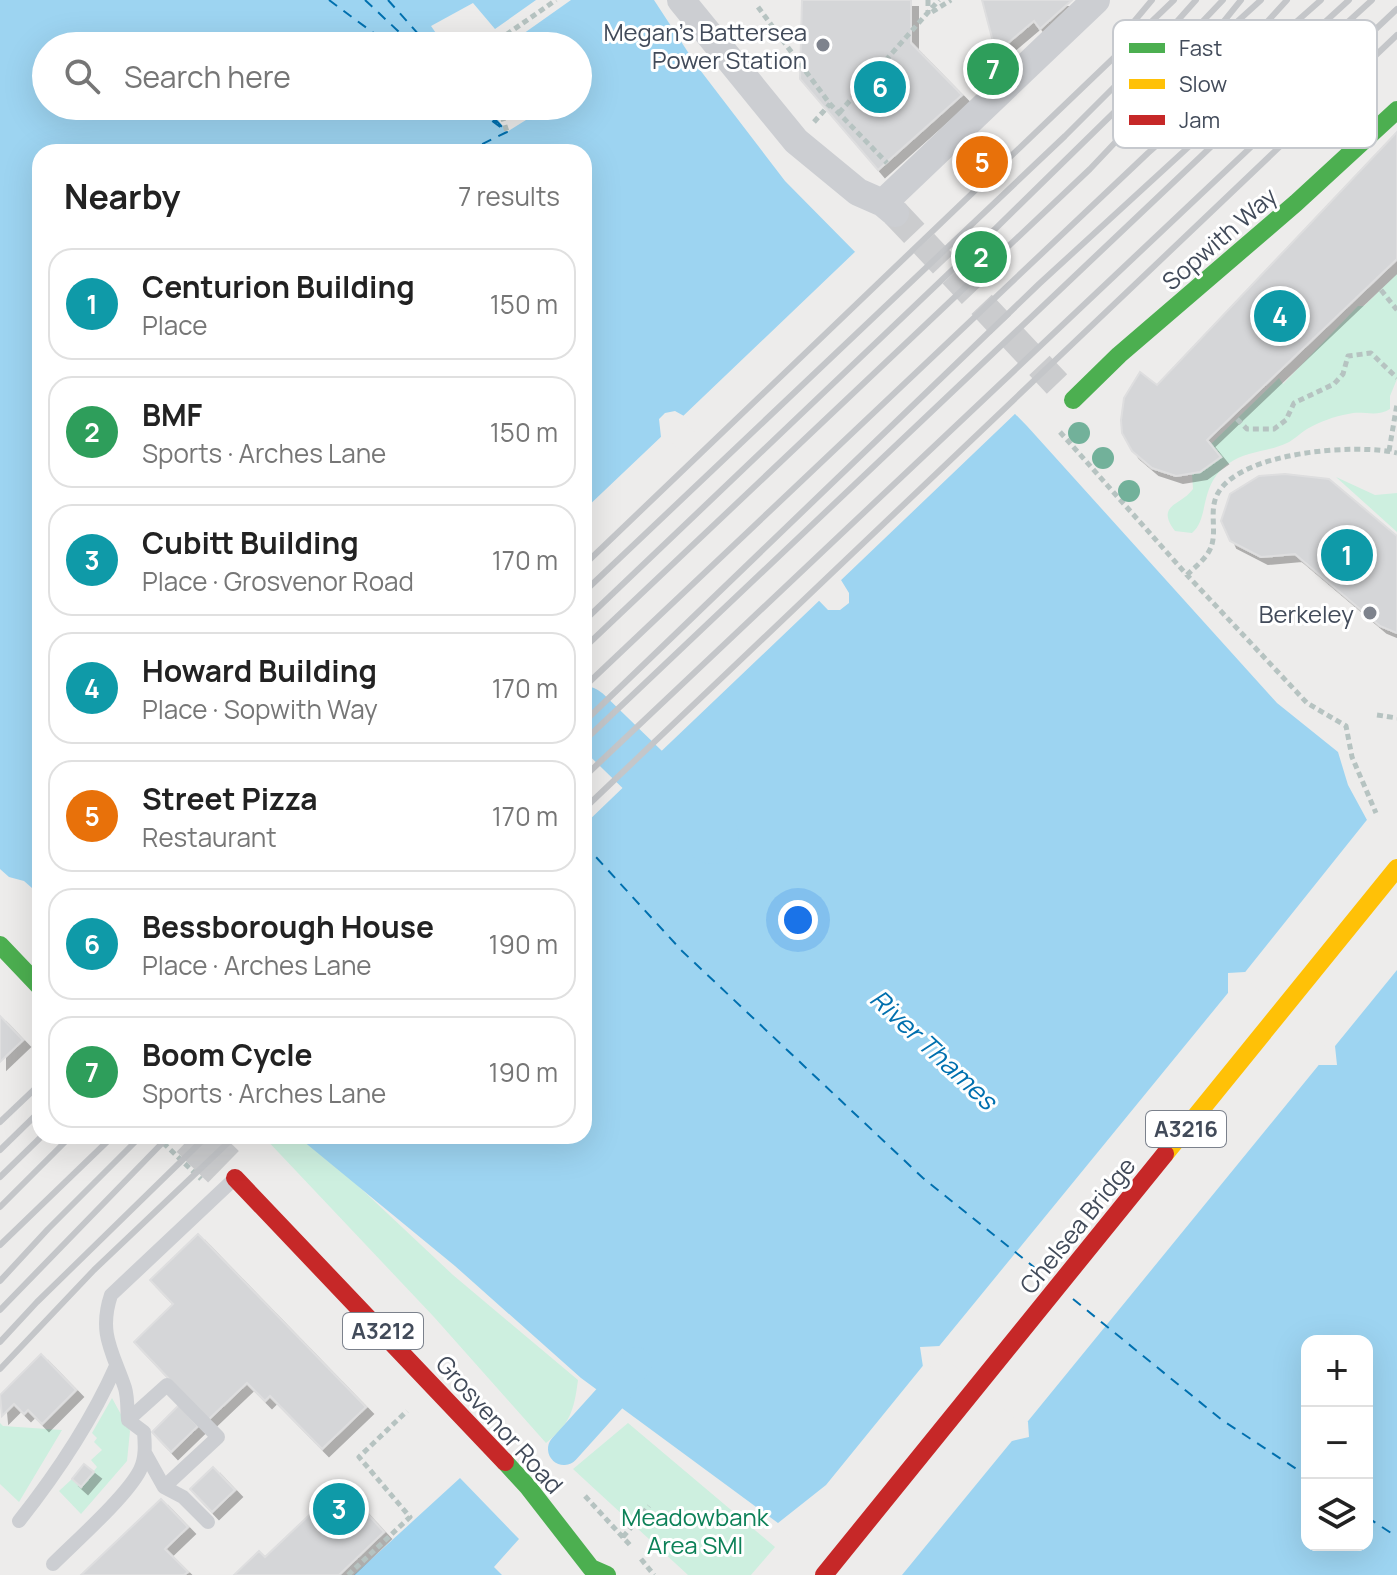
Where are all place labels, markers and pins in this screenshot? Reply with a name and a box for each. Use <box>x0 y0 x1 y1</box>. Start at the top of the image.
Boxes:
place label: Megan's Battersea Power Station <box>603 15 807 76</box>
marker: Megan's Battersea Power Station <box>814 36 832 54</box>
pin: 7 <box>967 39 1019 99</box>
pin: 6 <box>854 57 906 117</box>
pin: 5 <box>956 132 1008 192</box>
pin: 2 <box>955 227 1007 287</box>
pin: 4 <box>1254 286 1306 346</box>
pin: 1 <box>1321 525 1373 585</box>
place label: Berkeley <box>1259 597 1354 630</box>
marker: Berkeley <box>1361 604 1379 622</box>
pin: 3 <box>313 1479 365 1539</box>

